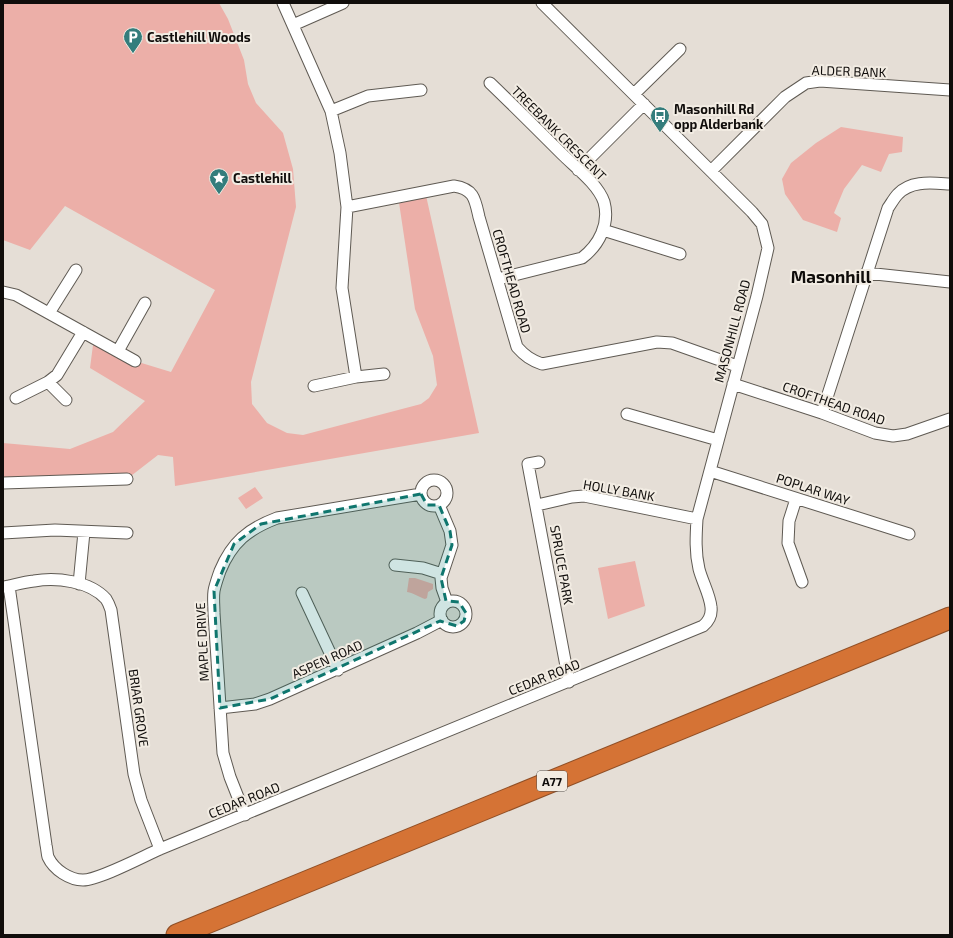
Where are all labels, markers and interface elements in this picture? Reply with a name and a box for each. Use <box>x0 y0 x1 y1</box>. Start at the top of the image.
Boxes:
parking icon: Castlehill Woods <box>122 26 144 54</box>
place label: Castlehill Woods <box>147 29 251 45</box>
street label: ALDER BANK <box>811 62 887 80</box>
street label: TREEBANK CRESCENT <box>508 82 610 184</box>
place label: Masonhill Rd opp Alderbank <box>674 101 764 132</box>
bus stop icon: Masonhill Rd opp Alderbank <box>649 105 671 133</box>
place icon: Castlehill <box>208 167 230 195</box>
place label: Castlehill <box>233 170 293 186</box>
street label: CROFTHEAD ROAD <box>489 227 535 335</box>
district label: Masonhill <box>791 266 872 286</box>
street label: MASONHILL ROAD <box>711 278 753 384</box>
street label: CROFTHEAD ROAD <box>780 378 888 428</box>
street label: POPLAR WAY <box>774 470 852 509</box>
street label: HOLLY BANK <box>582 476 656 504</box>
street label: SPRUCE PARK <box>547 524 577 606</box>
street label: MAPLE DRIVE <box>192 602 212 682</box>
street label: ASPEN ROAD <box>289 636 365 682</box>
street label: CEDAR ROAD <box>506 655 582 699</box>
street label: BRIAR GROVE <box>126 668 152 748</box>
road number: A77 <box>537 771 567 791</box>
street label: CEDAR ROAD <box>206 778 282 822</box>

